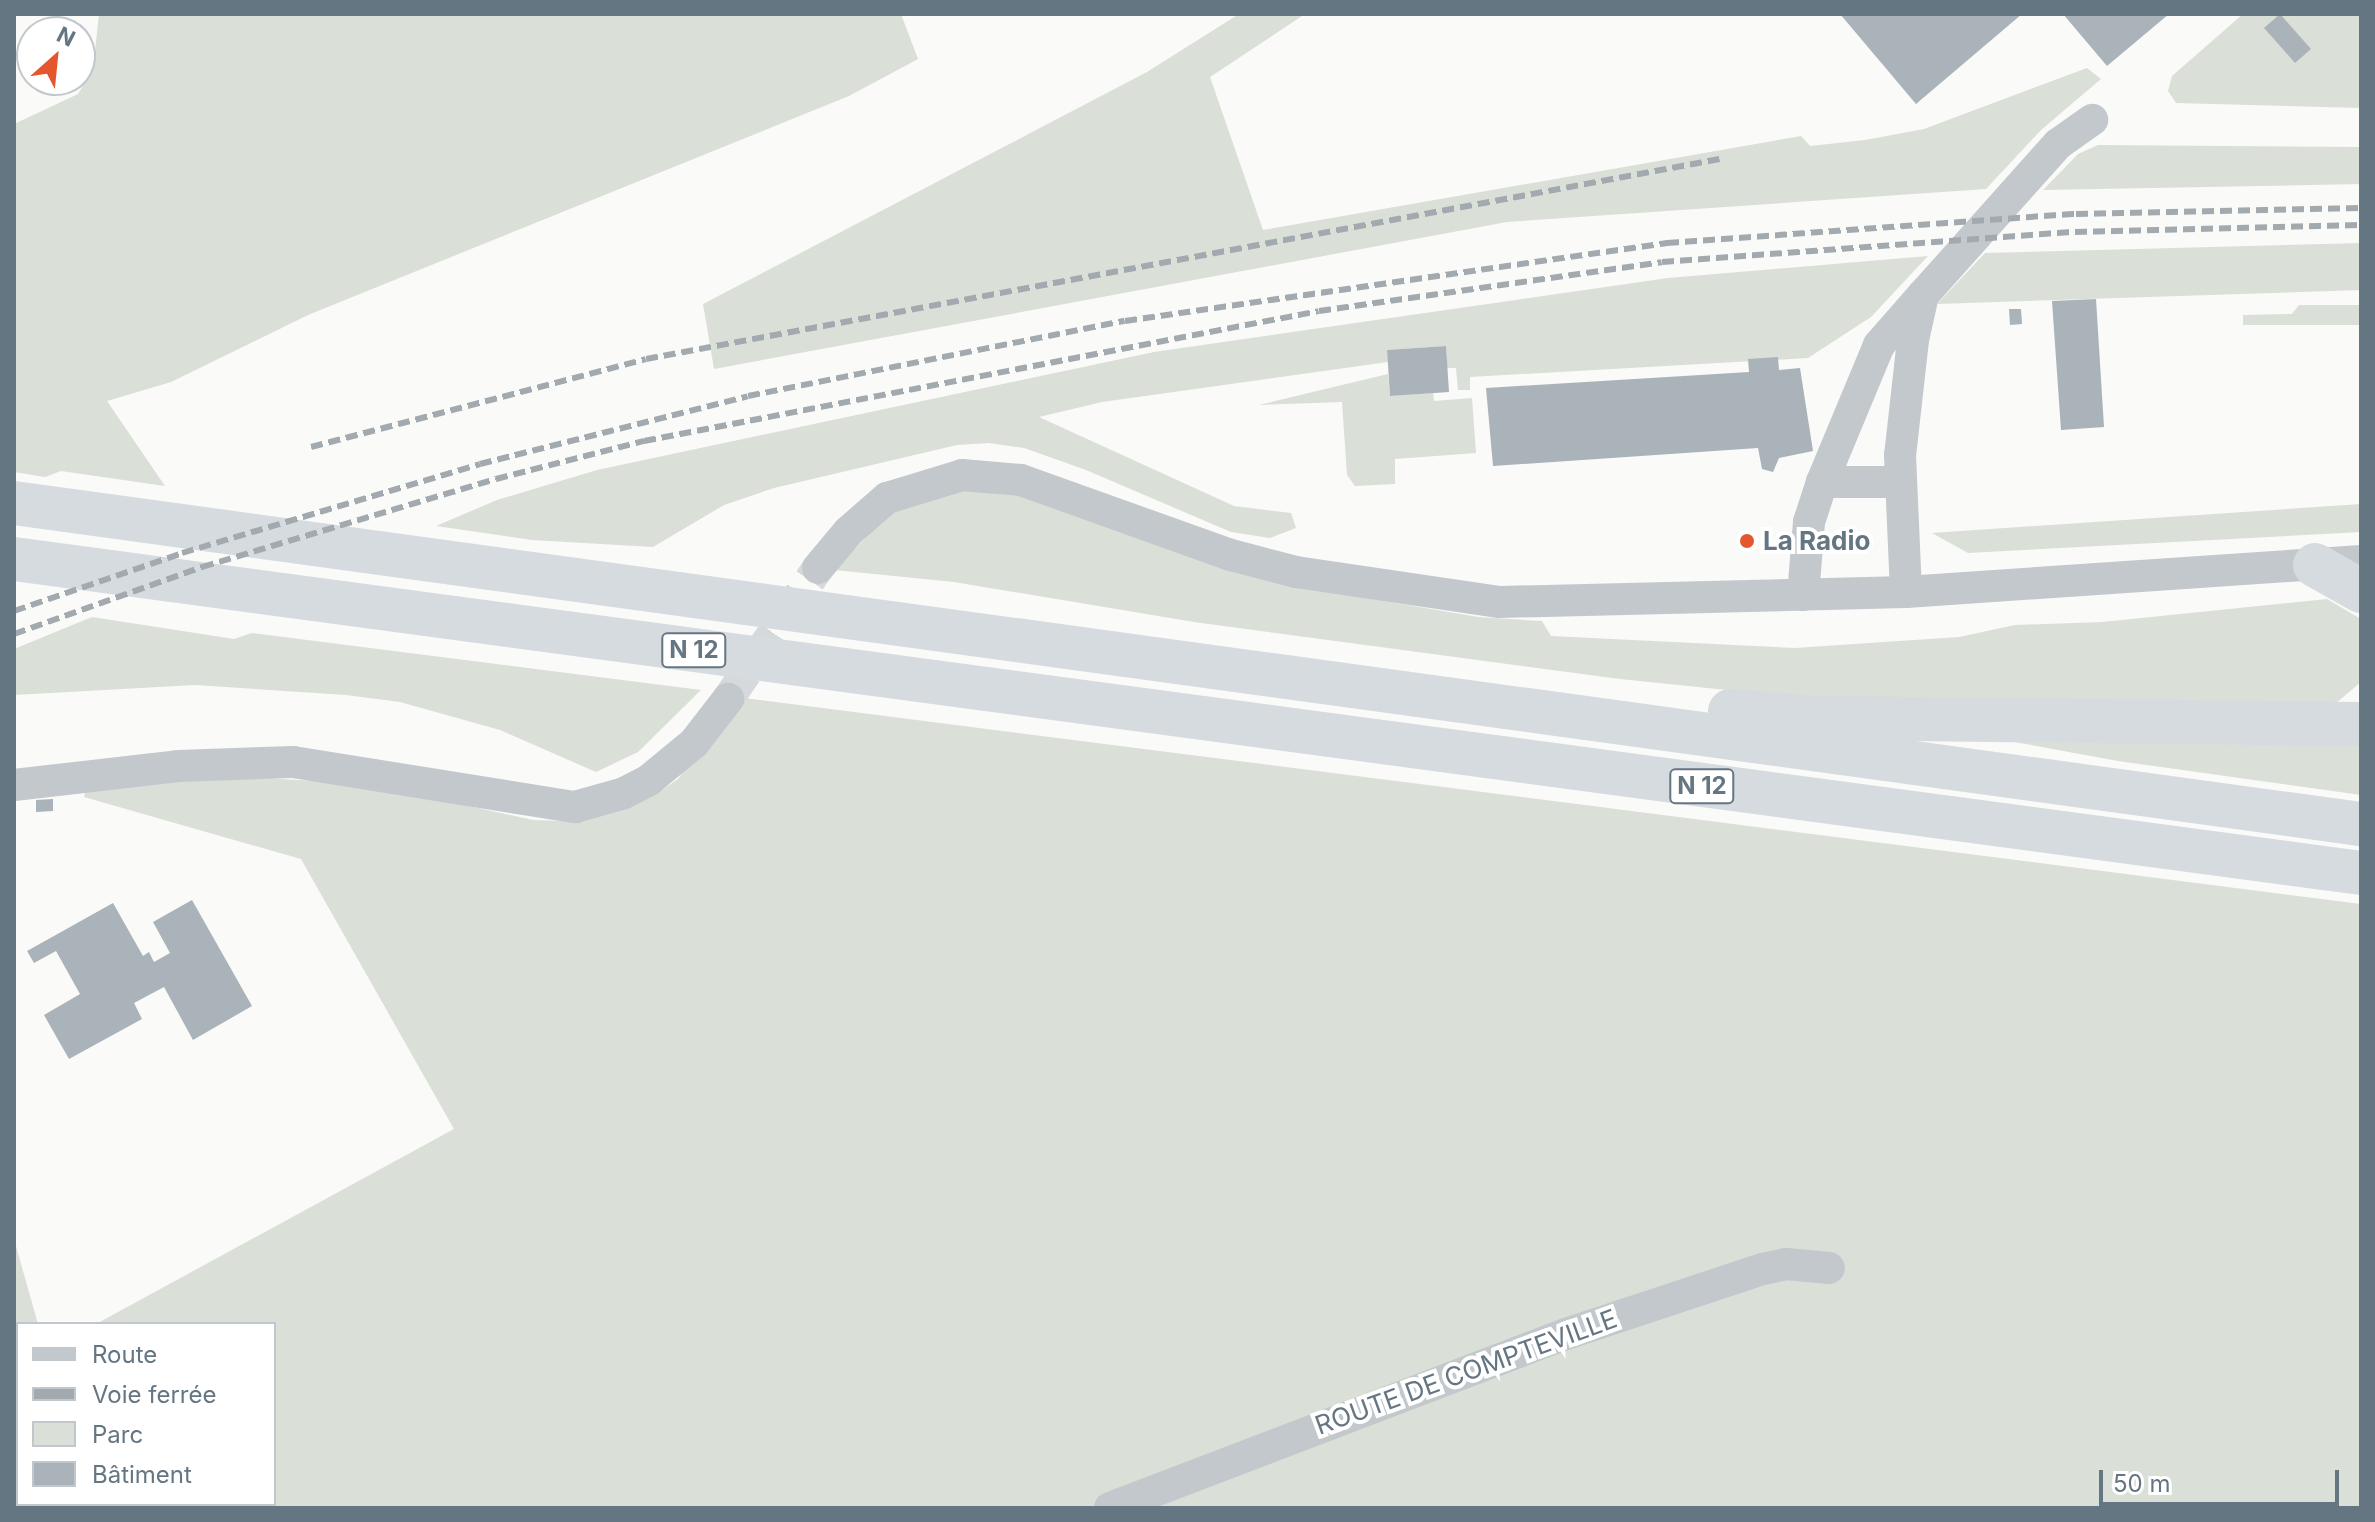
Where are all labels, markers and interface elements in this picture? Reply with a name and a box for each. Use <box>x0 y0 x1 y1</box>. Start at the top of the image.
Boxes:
north arrow <box>16 16 96 96</box>
text: N <box>53 21 79 52</box>
place label: La Radio <box>1763 525 1870 557</box>
marker: La Radio <box>1738 532 1756 550</box>
road number: N 12 <box>660 630 728 670</box>
road number: N 12 <box>1668 766 1736 806</box>
street label: ROUTE DE COMPTEVILLE <box>1311 1303 1621 1441</box>
legend <box>16 1322 276 1506</box>
text: Route <box>92 1340 157 1369</box>
text: Voie ferrée <box>92 1380 217 1409</box>
text: Parc <box>92 1420 143 1449</box>
scale bar <box>2103 1454 2343 1504</box>
text: Bâtiment <box>92 1460 192 1489</box>
text: 50 m <box>2113 1469 2171 1498</box>

